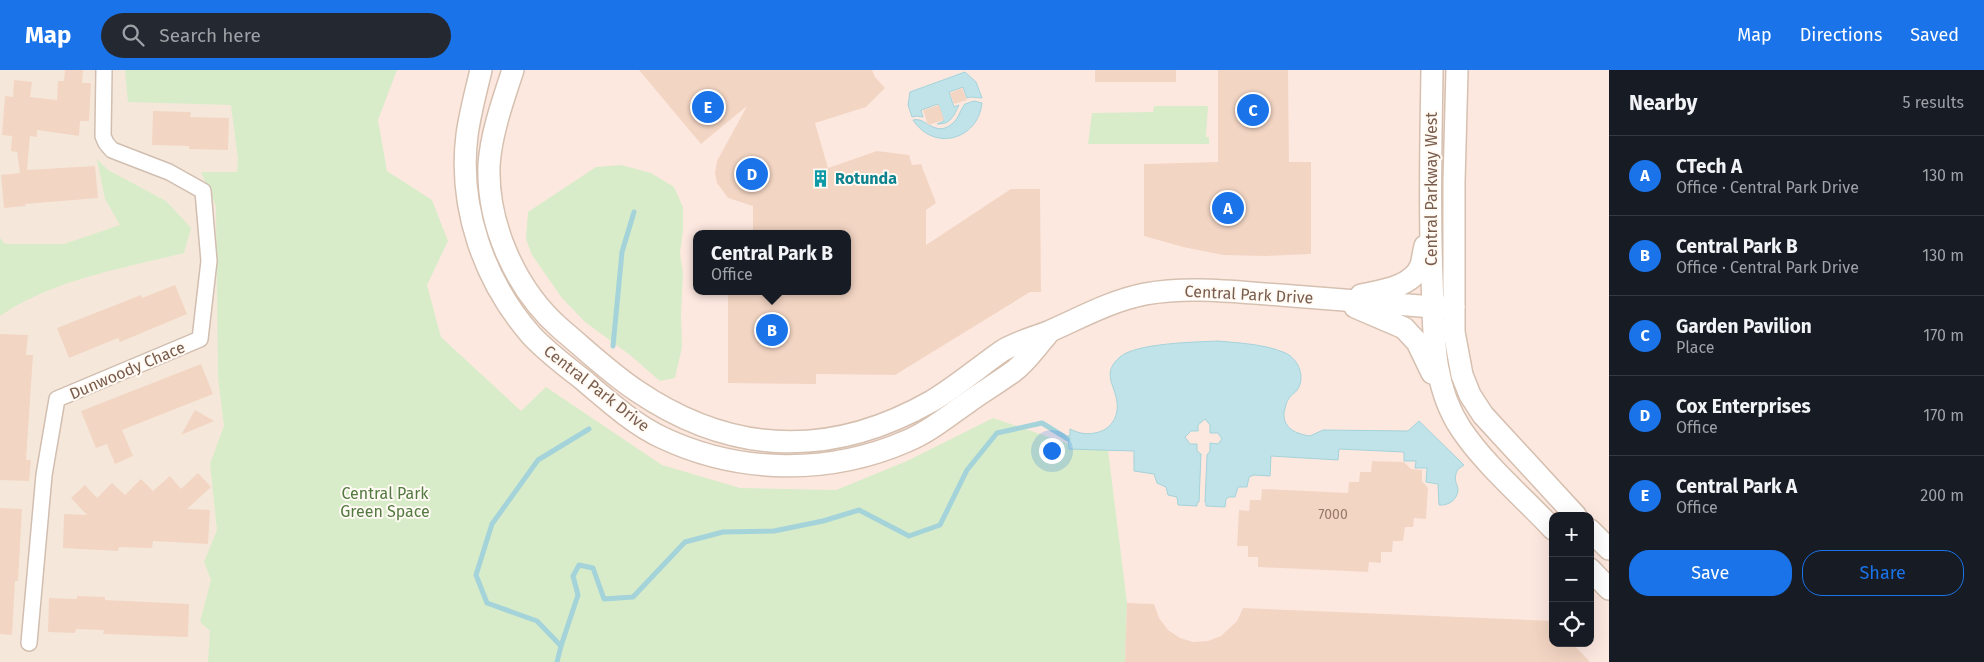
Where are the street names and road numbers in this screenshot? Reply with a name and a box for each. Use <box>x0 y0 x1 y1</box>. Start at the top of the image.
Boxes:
street label: Central Parkway West <box>1422 112 1441 266</box>
street label: Central Park Drive <box>1184 282 1314 307</box>
street label: Dunwoody Chace <box>67 338 188 403</box>
street label: Central Park Drive <box>540 341 653 436</box>

